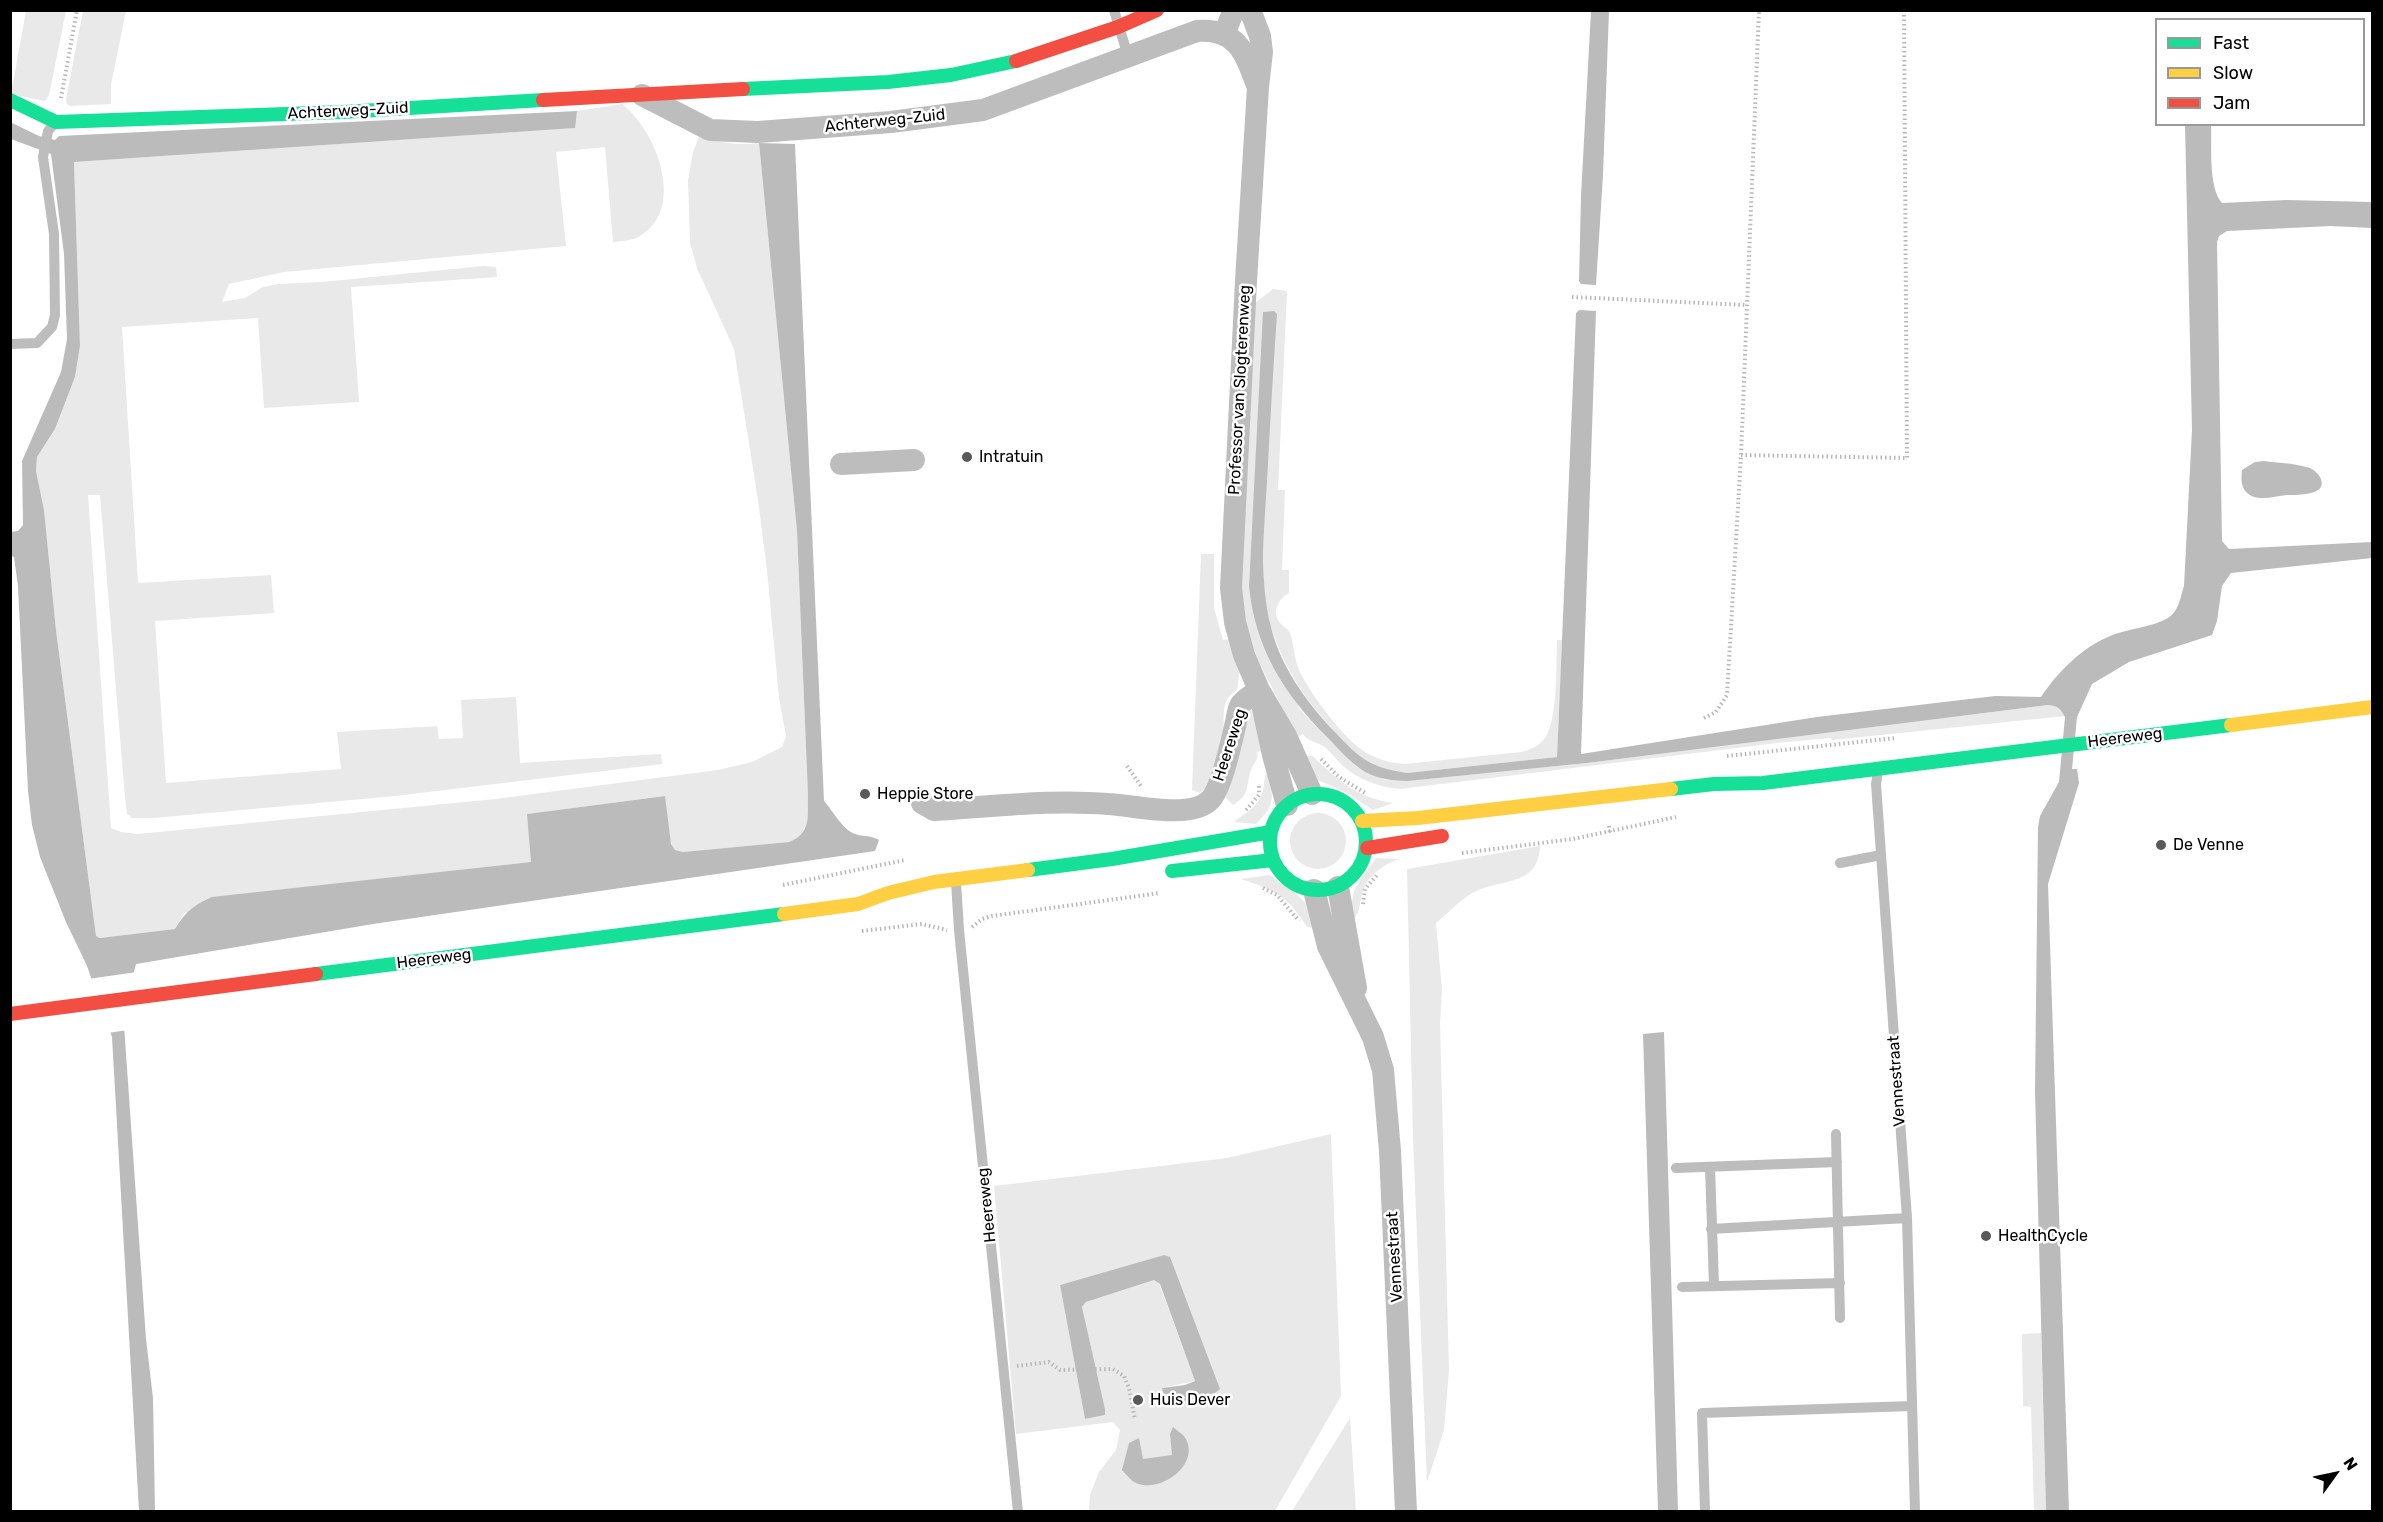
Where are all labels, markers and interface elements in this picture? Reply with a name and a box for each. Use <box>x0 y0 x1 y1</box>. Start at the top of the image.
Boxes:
legend <box>2155 18 2365 126</box>
text: Fast <box>2213 32 2249 54</box>
text: Slow <box>2213 62 2253 84</box>
text: Jam <box>2213 92 2250 114</box>
street label: Achterweg-Zuid <box>287 98 409 124</box>
street label: Achterweg-Zuid <box>824 105 946 137</box>
street label: Professor van Slogterenweg <box>1225 285 1255 495</box>
place label: Intratuin <box>979 447 1043 467</box>
marker: Intratuin <box>960 450 974 464</box>
street label: Heereweg <box>1209 706 1251 784</box>
street label: Heereweg <box>2087 724 2163 752</box>
place label: Heppie Store <box>877 784 973 804</box>
marker: Heppie Store <box>858 787 872 801</box>
place label: De Venne <box>2173 835 2244 855</box>
marker: De Venne <box>2154 838 2168 852</box>
street label: Heereweg <box>396 945 472 973</box>
street label: Vennestraat <box>1884 1035 1910 1127</box>
street label: Heereweg <box>974 1167 1000 1243</box>
street label: Vennestraat <box>1383 1211 1407 1303</box>
place label: HealthCycle <box>1998 1226 2088 1246</box>
marker: HealthCycle <box>1979 1229 1993 1243</box>
place label: Huis Dever <box>1150 1390 1230 1410</box>
marker: Huis Dever <box>1131 1393 1145 1407</box>
north arrow <box>2305 1444 2365 1504</box>
text: N <box>2339 1454 2362 1474</box>

